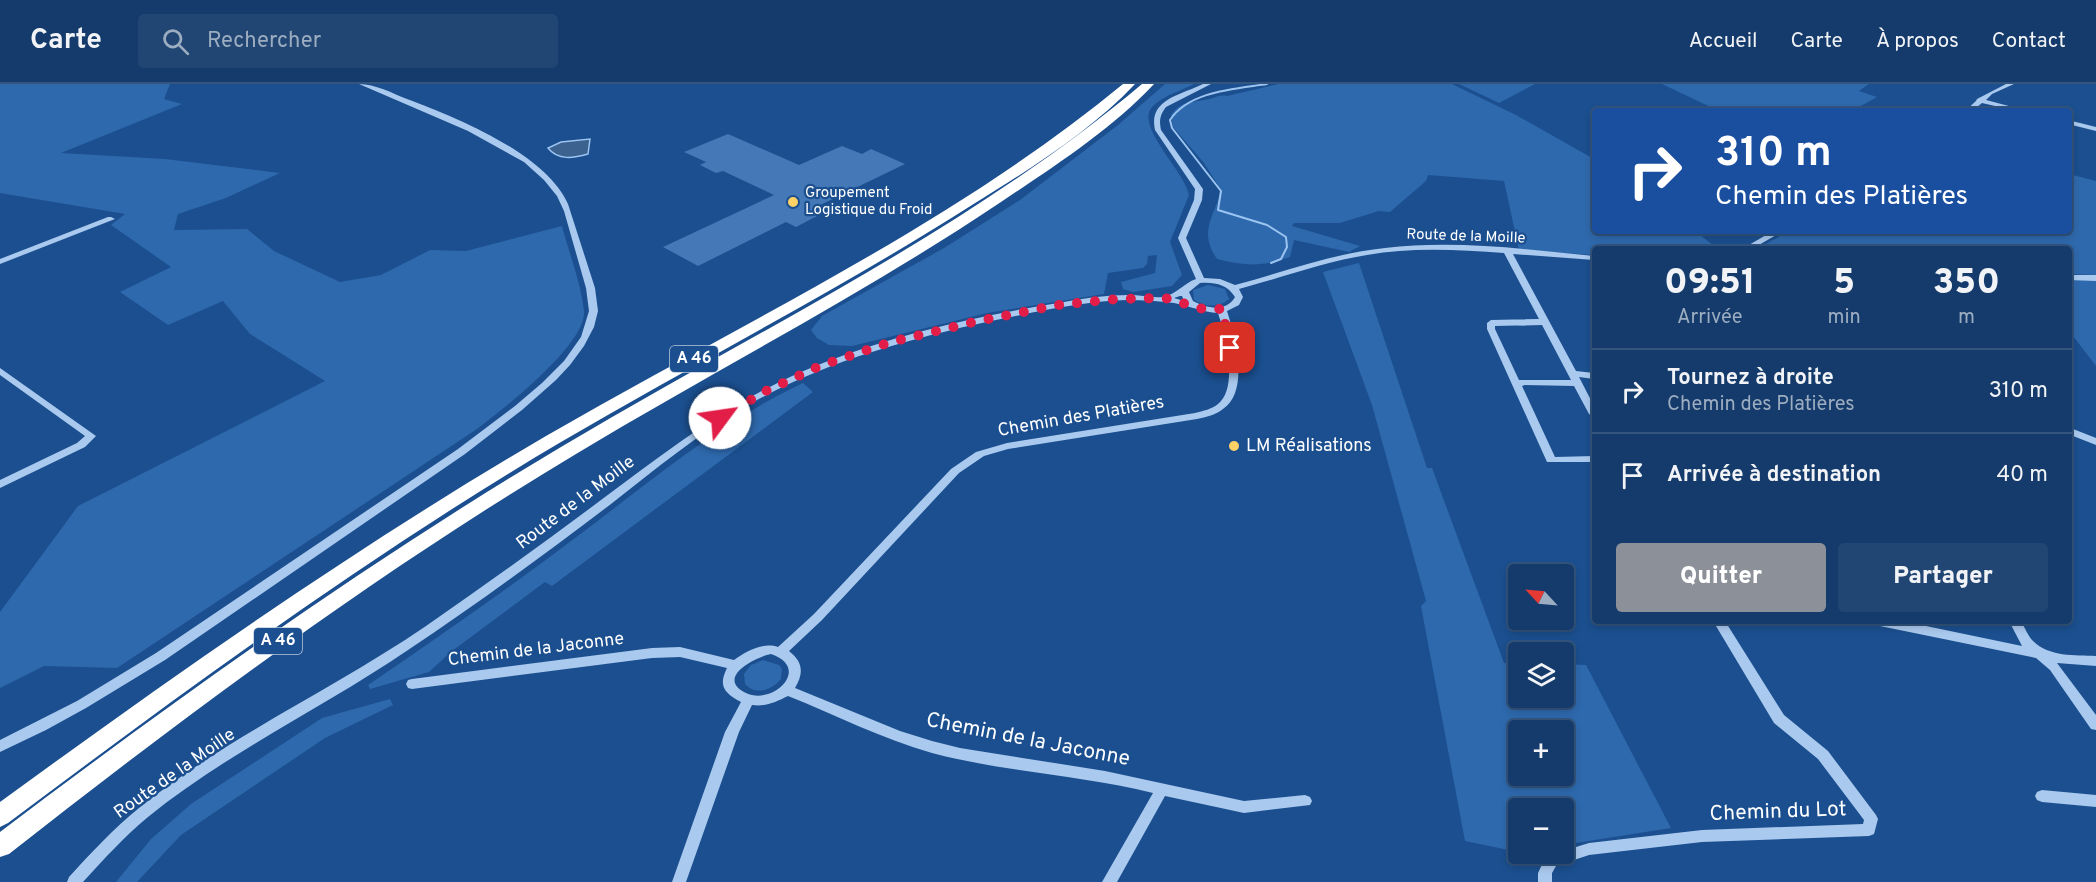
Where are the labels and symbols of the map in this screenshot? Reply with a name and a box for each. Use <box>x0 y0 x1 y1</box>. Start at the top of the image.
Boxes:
place label: Groupement Logistique du Froid <box>805 184 933 220</box>
marker: Groupement Logistique du Froid <box>786 195 800 209</box>
street label: Route de la Moille <box>1406 225 1526 249</box>
pin <box>1204 322 1255 373</box>
road number: A 46 <box>670 346 718 372</box>
position arrow <box>688 386 752 450</box>
street label: Chemin des Platières <box>996 391 1166 443</box>
place label: LM Réalisations <box>1246 435 1372 458</box>
marker: LM Réalisations <box>1227 439 1241 453</box>
street label: Route de la Moille <box>512 451 640 555</box>
north arrow <box>1508 564 1574 630</box>
road number: A 46 <box>254 628 302 654</box>
street label: Chemin de la Jaconne <box>446 628 626 672</box>
street label: Chemin de la Jaconne <box>924 707 1132 773</box>
street label: Route de la Moille <box>110 724 240 824</box>
street label: Chemin du Lot <box>1709 796 1847 828</box>

